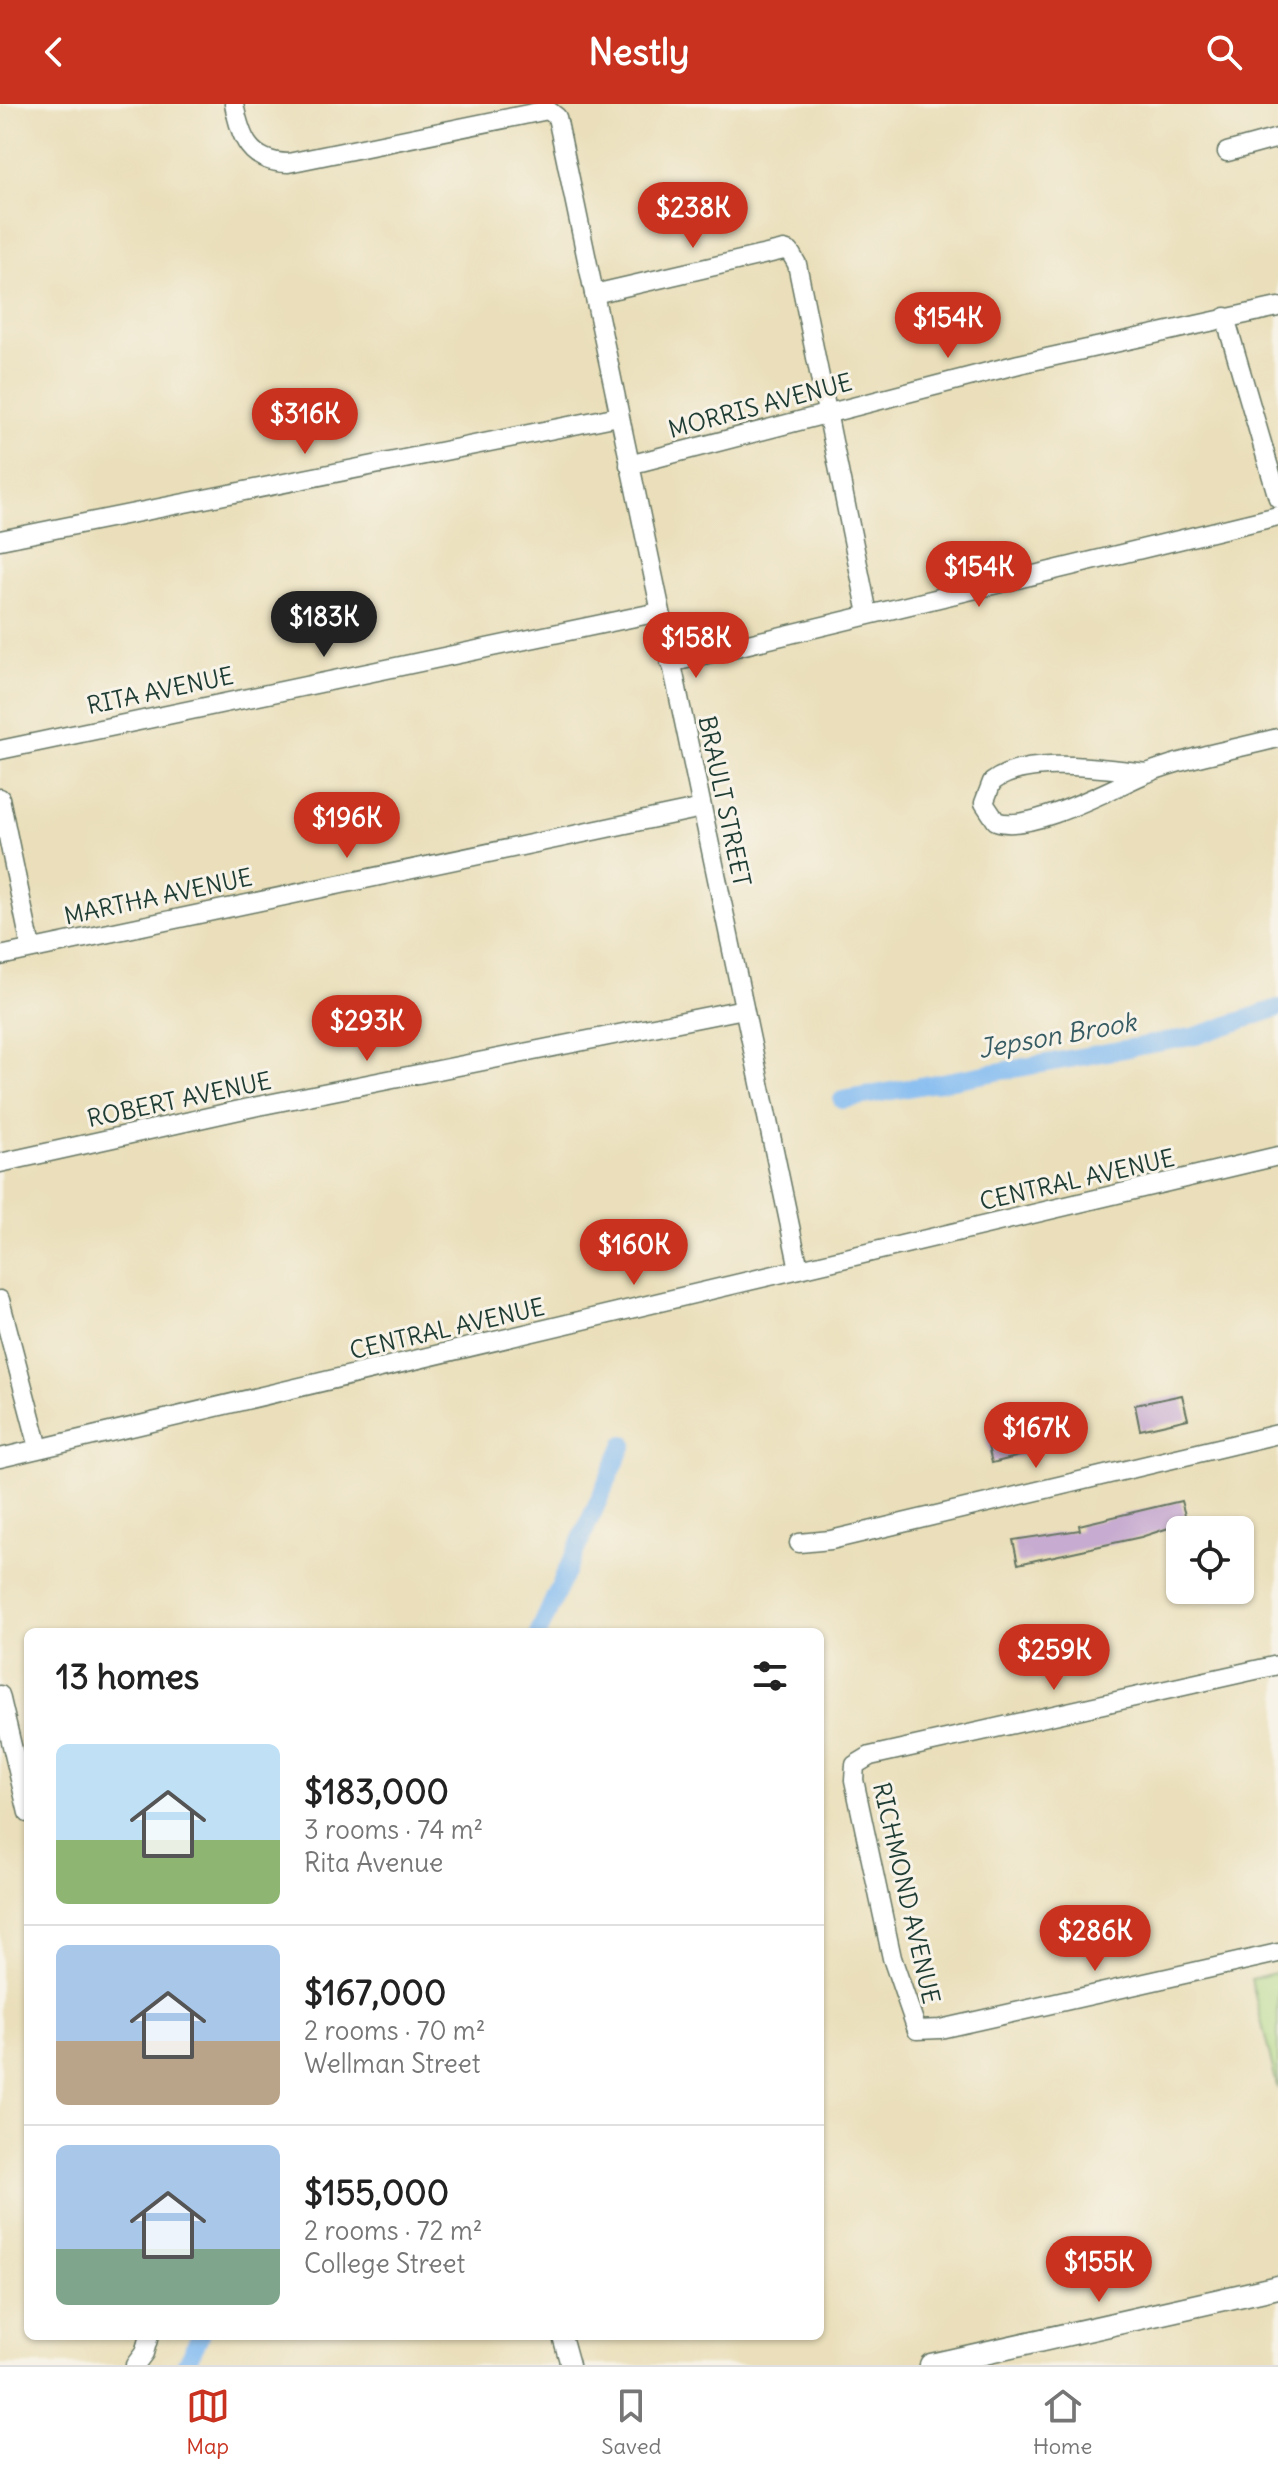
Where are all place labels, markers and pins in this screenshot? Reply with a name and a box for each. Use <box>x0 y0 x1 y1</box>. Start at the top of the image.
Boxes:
pin: $238K <box>637 182 749 250</box>
pin: $154K <box>892 292 1004 360</box>
pin: $316K <box>249 388 361 456</box>
pin: $154K <box>923 541 1035 609</box>
pin: $183K <box>268 591 380 659</box>
pin: $158K <box>640 612 752 680</box>
pin: $196K <box>291 792 403 860</box>
pin: $293K <box>311 995 423 1063</box>
pin: $160K <box>578 1219 690 1287</box>
pin: $167K <box>980 1402 1092 1470</box>
pin: $259K <box>998 1624 1110 1692</box>
pin: $286K <box>1039 1905 1151 1973</box>
pin: $155K <box>1043 2236 1155 2304</box>

